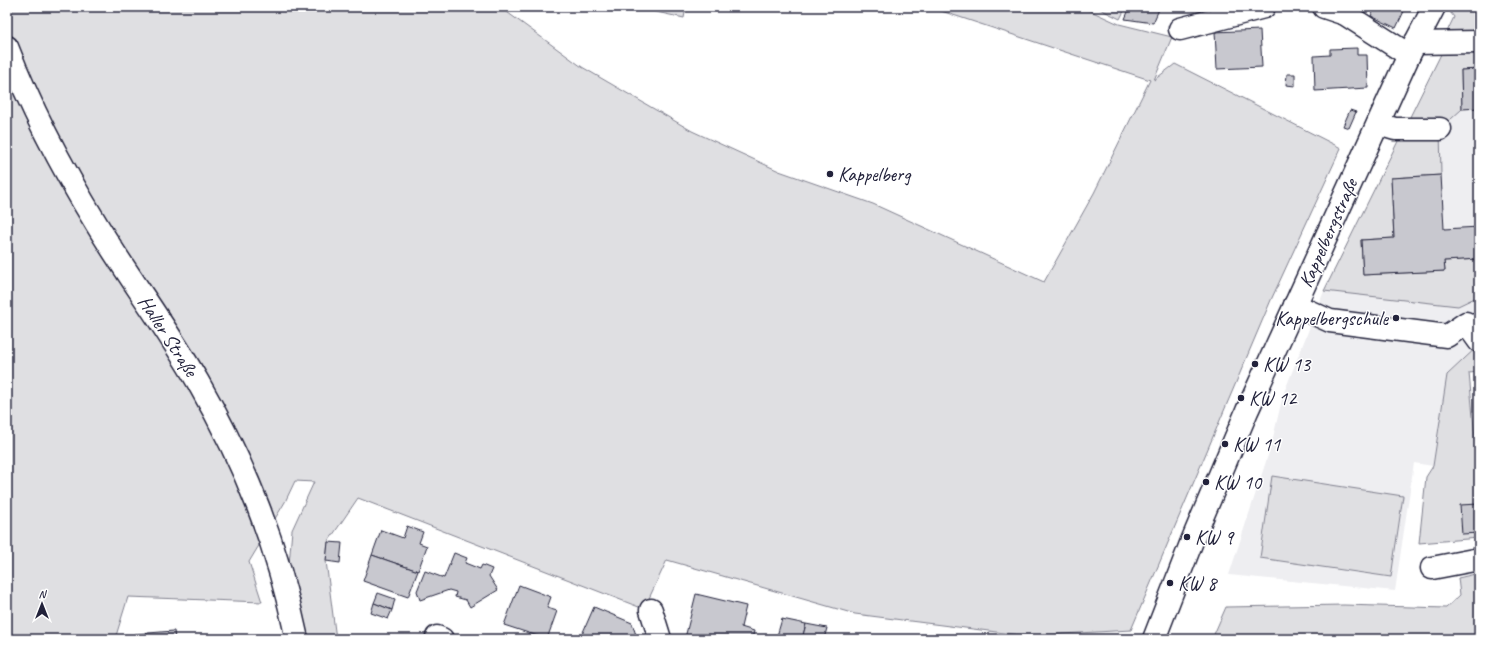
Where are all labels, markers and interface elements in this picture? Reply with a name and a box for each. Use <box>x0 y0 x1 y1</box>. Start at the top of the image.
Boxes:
place label: Kappelberg <box>838 162 912 187</box>
marker: Kappelberg <box>825 169 835 179</box>
street label: Kappelbergstraße <box>1293 173 1364 291</box>
street label: Haller Straße <box>132 291 204 383</box>
place label: Kappelbergschule <box>1275 306 1389 331</box>
marker: Kappelbergschule <box>1391 313 1401 323</box>
place label: KW 13 <box>1263 352 1312 377</box>
marker: KW 13 <box>1250 359 1260 369</box>
place label: KW 12 <box>1249 386 1298 411</box>
marker: KW 12 <box>1236 393 1246 403</box>
place label: KW 11 <box>1233 432 1281 457</box>
marker: KW 11 <box>1220 439 1230 449</box>
place label: KW 10 <box>1214 470 1263 495</box>
marker: KW 10 <box>1201 477 1211 487</box>
place label: KW 9 <box>1195 525 1235 550</box>
marker: KW 9 <box>1182 532 1192 542</box>
place label: KW 8 <box>1178 571 1218 596</box>
marker: KW 8 <box>1165 578 1175 588</box>
north arrow <box>22 584 62 624</box>
text: N <box>39 587 48 601</box>

